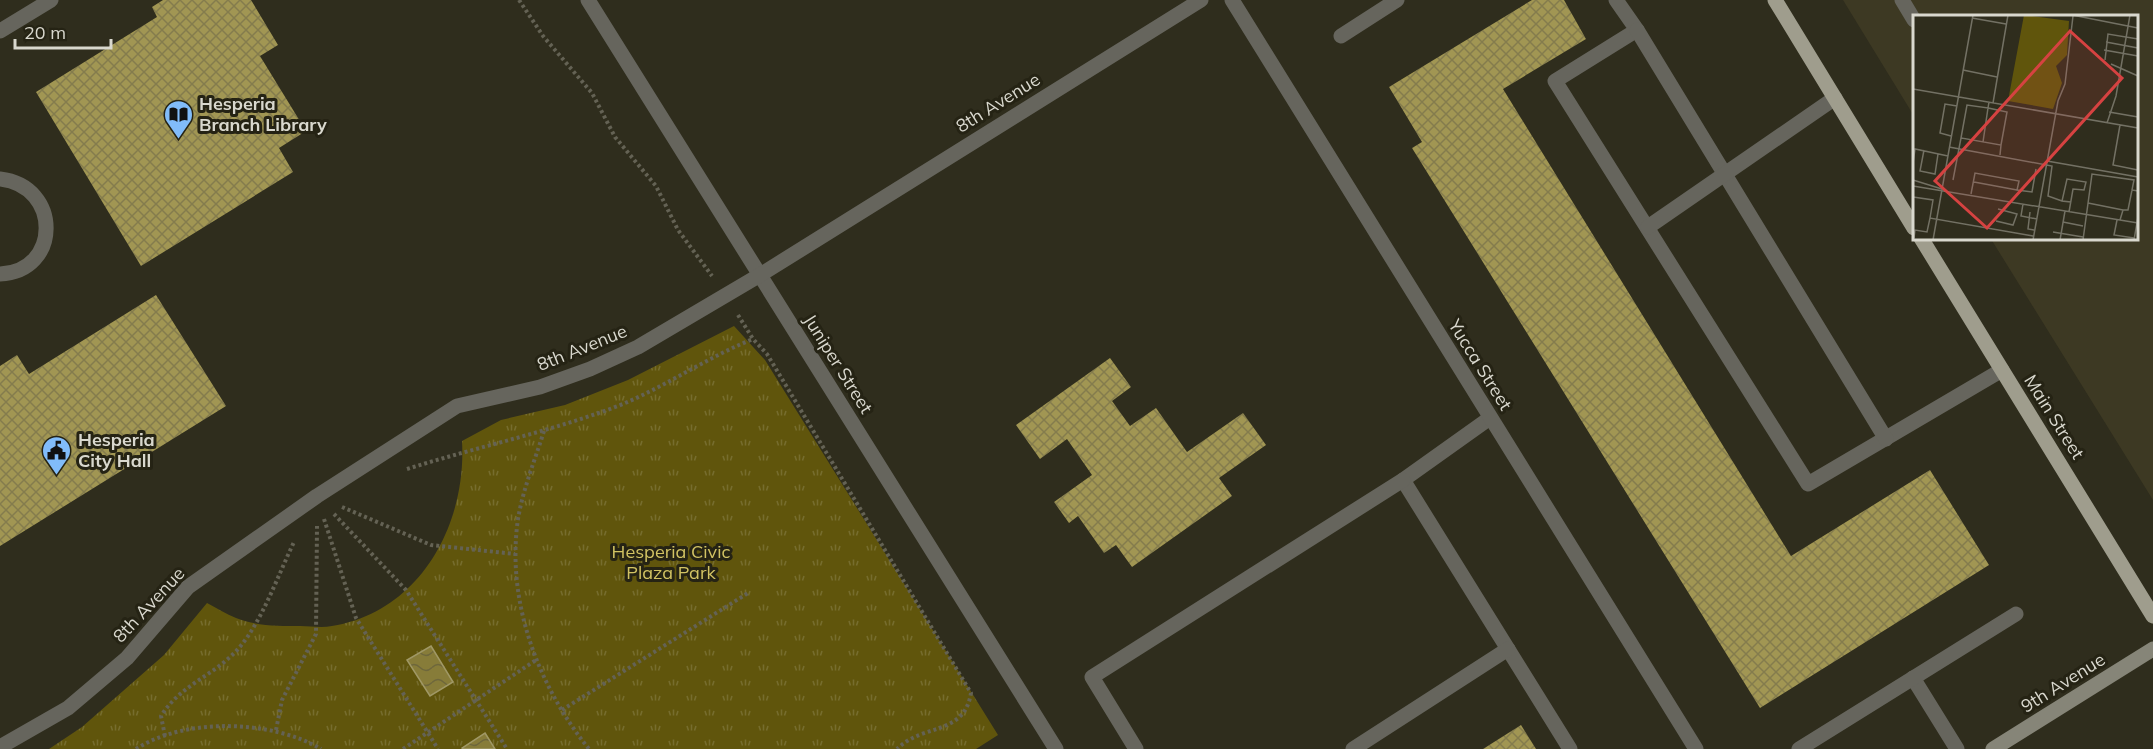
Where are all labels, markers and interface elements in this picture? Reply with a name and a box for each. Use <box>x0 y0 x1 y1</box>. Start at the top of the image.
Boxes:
scale bar <box>15 12 111 50</box>
inset map <box>1913 15 2138 240</box>
text: 20 m <box>24 21 66 44</box>
street label: 8th Avenue <box>951 68 1044 138</box>
place label: Hesperia Branch Library <box>199 92 327 136</box>
library icon: Hesperia Branch Library <box>162 98 194 140</box>
street label: Juniper Street <box>799 310 878 418</box>
street label: Yucca Street <box>1443 314 1517 414</box>
street label: 8th Avenue <box>533 319 630 376</box>
street label: Main Street <box>2019 370 2089 463</box>
place label: Hesperia City Hall <box>78 428 155 472</box>
public building icon: Hesperia City Hall <box>41 434 73 476</box>
park label: Hesperia Civic Plaza Park <box>612 540 730 584</box>
street label: 8th Avenue <box>108 562 189 647</box>
street label: 9th Avenue <box>2016 648 2109 718</box>

